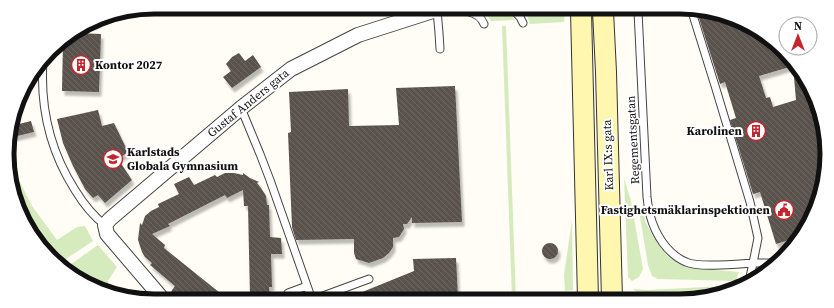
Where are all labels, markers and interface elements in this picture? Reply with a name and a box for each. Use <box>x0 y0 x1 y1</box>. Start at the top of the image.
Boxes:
north arrow <box>778 16 818 56</box>
text: N <box>794 19 802 34</box>
building icon: Kontor 2027 <box>70 54 92 76</box>
place label: Kontor 2027 <box>95 57 163 73</box>
street label: Gustaf Anders gata <box>204 65 293 141</box>
street label: Regementsgatan <box>623 95 643 185</box>
street label: Karl IX:s gata <box>599 118 617 191</box>
building icon: Karolinen <box>745 120 767 142</box>
place label: Karolinen <box>687 123 743 139</box>
place label: Karlstads Globala Gymnasium <box>127 144 238 174</box>
school or university icon: Karlstads Globala Gymnasium <box>102 148 124 170</box>
public building icon: Fastighetsmäklarinspektionen <box>773 199 795 221</box>
place label: Fastighetsmäklarinspektionen <box>601 202 771 218</box>

